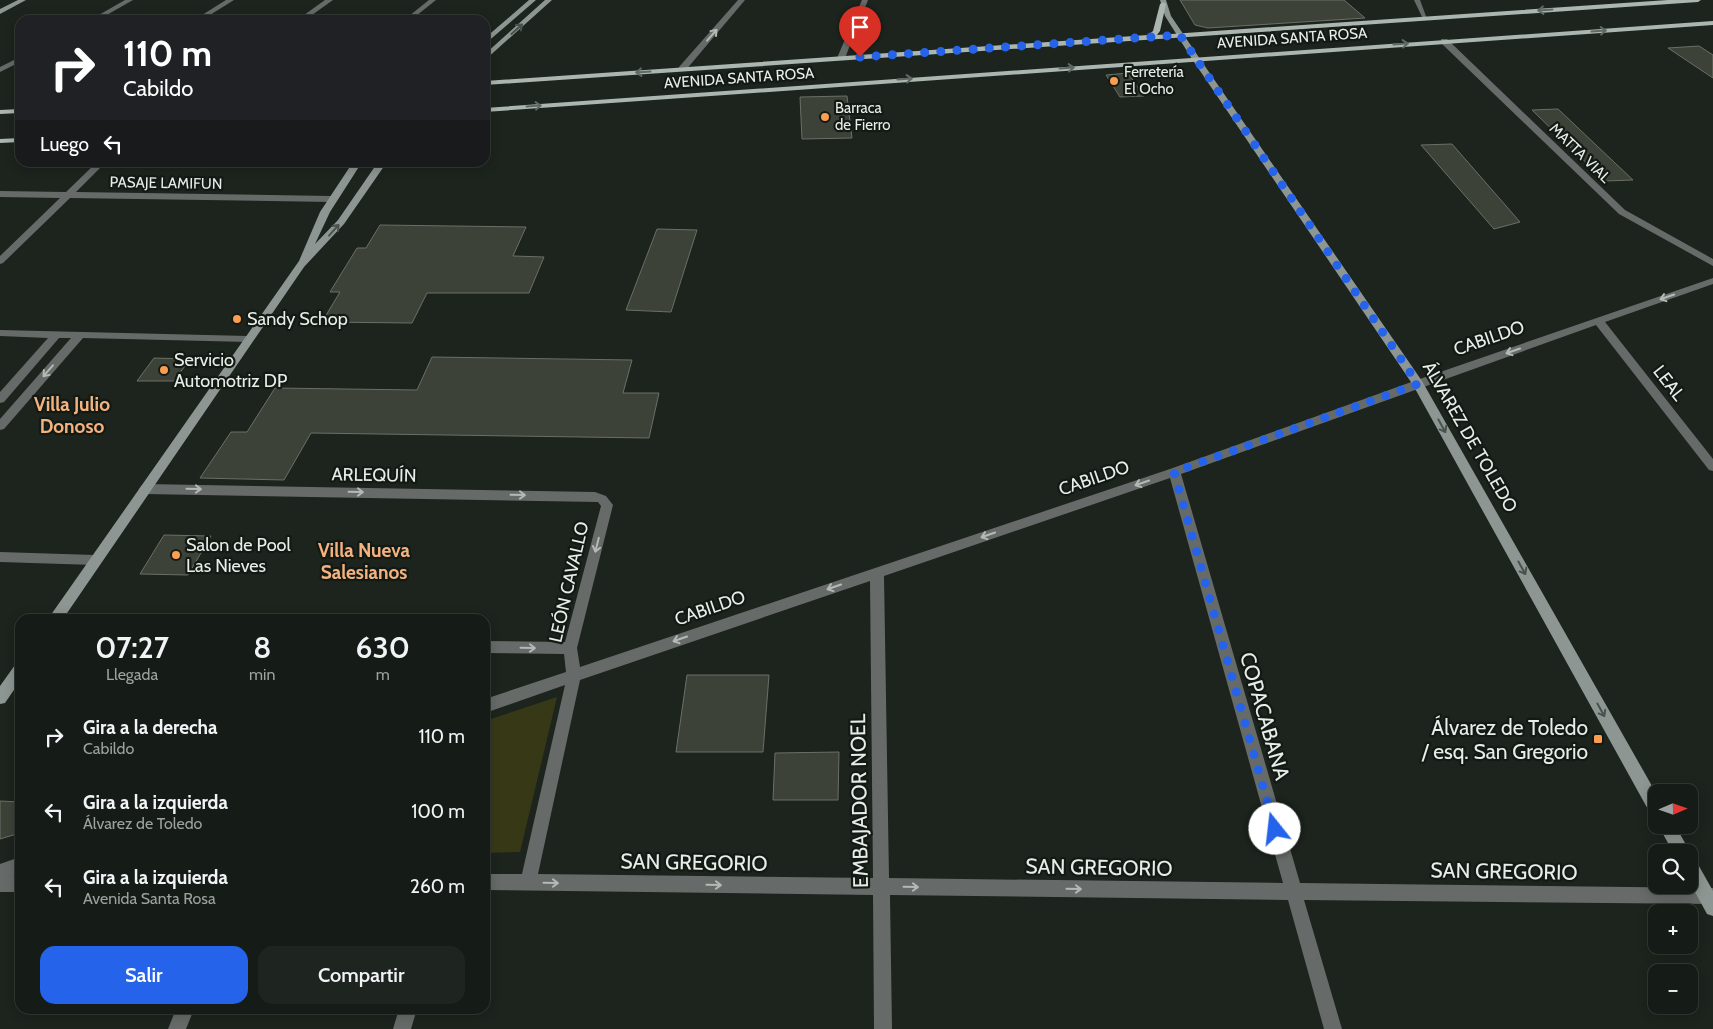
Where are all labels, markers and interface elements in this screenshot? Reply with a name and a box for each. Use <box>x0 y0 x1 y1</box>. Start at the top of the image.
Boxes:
pin <box>839 6 881 57</box>
one-way arrow <box>1537 6 1553 15</box>
icon: arrive <box>846 13 874 41</box>
one-way arrow <box>511 23 524 35</box>
street label: AVENIDA SANTA ROSA <box>1216 24 1369 52</box>
one-way arrow <box>1590 26 1606 35</box>
one-way arrow <box>706 28 718 41</box>
text: 110 m <box>123 32 212 75</box>
icon: right <box>40 35 105 100</box>
one-way arrow <box>1393 40 1409 49</box>
one-way arrow <box>1059 63 1075 72</box>
place label: Ferretería El Ocho <box>1124 63 1184 98</box>
street label: AVENIDA SANTA ROSA <box>663 64 816 92</box>
one-way arrow <box>635 67 651 77</box>
text: Cabildo <box>123 75 193 102</box>
one-way arrow <box>897 75 913 84</box>
marker: Ferretería El Ocho <box>1108 75 1120 87</box>
place label: Barraca de Fierro <box>835 99 891 134</box>
one-way arrow <box>525 102 541 111</box>
marker: Barraca de Fierro <box>819 111 831 123</box>
street label: MATTA VIAL <box>1546 119 1615 187</box>
icon: left <box>99 130 127 158</box>
text: Luego <box>40 133 89 156</box>
street label: PASAJE LAMIFUN <box>110 173 222 193</box>
one-way arrow <box>329 223 340 236</box>
one-way arrow <box>1660 293 1675 302</box>
place label: Sandy Schop <box>247 308 348 330</box>
marker: Sandy Schop <box>231 313 243 325</box>
street label: CABILDO <box>1451 316 1527 360</box>
one-way arrow <box>1506 346 1522 356</box>
place label: Servicio Automotriz DP <box>174 349 287 392</box>
street label: ÁLVAREZ DE TOLEDO <box>1418 358 1522 516</box>
street label: LEAL <box>1648 361 1690 405</box>
marker: Servicio Automotriz DP <box>158 364 170 376</box>
one-way arrow <box>42 365 54 378</box>
district label: Villa Julio Donoso <box>34 393 110 438</box>
one-way arrow <box>1438 419 1448 433</box>
street label: CABILDO <box>1056 456 1132 500</box>
street label: ARLEQUÍN <box>331 463 417 487</box>
one-way arrow <box>1134 478 1150 488</box>
one-way arrow <box>185 485 201 494</box>
one-way arrow <box>348 488 364 497</box>
one-way arrow <box>510 490 526 500</box>
street label: LEÓN CAVALLO <box>544 519 594 645</box>
one-way arrow <box>980 530 996 540</box>
place label: Salon de Pool Las Nieves <box>186 534 291 577</box>
one-way arrow <box>592 536 601 552</box>
district label: Villa Nueva Salesianos <box>318 539 411 584</box>
marker: Salon de Pool Las Nieves <box>170 549 182 561</box>
one-way arrow <box>1517 560 1527 575</box>
one-way arrow <box>827 583 842 592</box>
street label: CABILDO <box>672 586 748 630</box>
text: 07:27 <box>95 629 169 666</box>
text: 8 <box>253 629 271 666</box>
text: 630 <box>356 629 410 666</box>
one-way arrow <box>673 635 689 644</box>
one-way arrow <box>519 643 535 652</box>
street label: COPACABANA <box>1235 649 1295 783</box>
text: Llegada <box>106 665 158 684</box>
text: min <box>249 665 275 684</box>
text: m <box>376 665 390 684</box>
one-way arrow <box>1596 702 1606 717</box>
street label: EMBAJADOR NOEL <box>845 713 873 888</box>
place label: Álvarez de Toledo / esq. San Gregorio <box>1421 715 1588 764</box>
text: Gira a la derecha <box>83 716 218 739</box>
icon: right <box>40 723 68 751</box>
text: 110 m <box>418 725 465 748</box>
marker: Álvarez de Toledo / esq. San Gregorio <box>1592 733 1604 745</box>
text: Cabildo <box>83 739 134 758</box>
north arrow <box>1648 784 1698 834</box>
map controls <box>1648 784 1698 1014</box>
text: Gira a la izquierda <box>83 791 228 814</box>
icon: left <box>40 798 68 826</box>
text: 100 m <box>411 800 465 823</box>
position arrow <box>1248 802 1300 854</box>
text: Álvarez de Toledo <box>83 814 202 833</box>
button: search <box>1648 844 1698 894</box>
street label: SAN GREGORIO <box>620 848 768 876</box>
street label: SAN GREGORIO <box>1025 853 1173 881</box>
street label: SAN GREGORIO <box>1430 857 1578 885</box>
text: Gira a la izquierda <box>83 866 228 889</box>
icon: left <box>40 873 68 901</box>
text: 260 m <box>410 875 465 898</box>
one-way arrow <box>542 878 559 888</box>
one-way arrow <box>705 880 721 889</box>
one-way arrow <box>902 882 919 892</box>
one-way arrow <box>1065 884 1081 894</box>
text: Avenida Santa Rosa <box>83 889 216 908</box>
button: + <box>1648 904 1698 954</box>
button: Salir <box>40 946 248 1004</box>
button: Compartir <box>258 946 465 1004</box>
button: − <box>1648 964 1698 1014</box>

